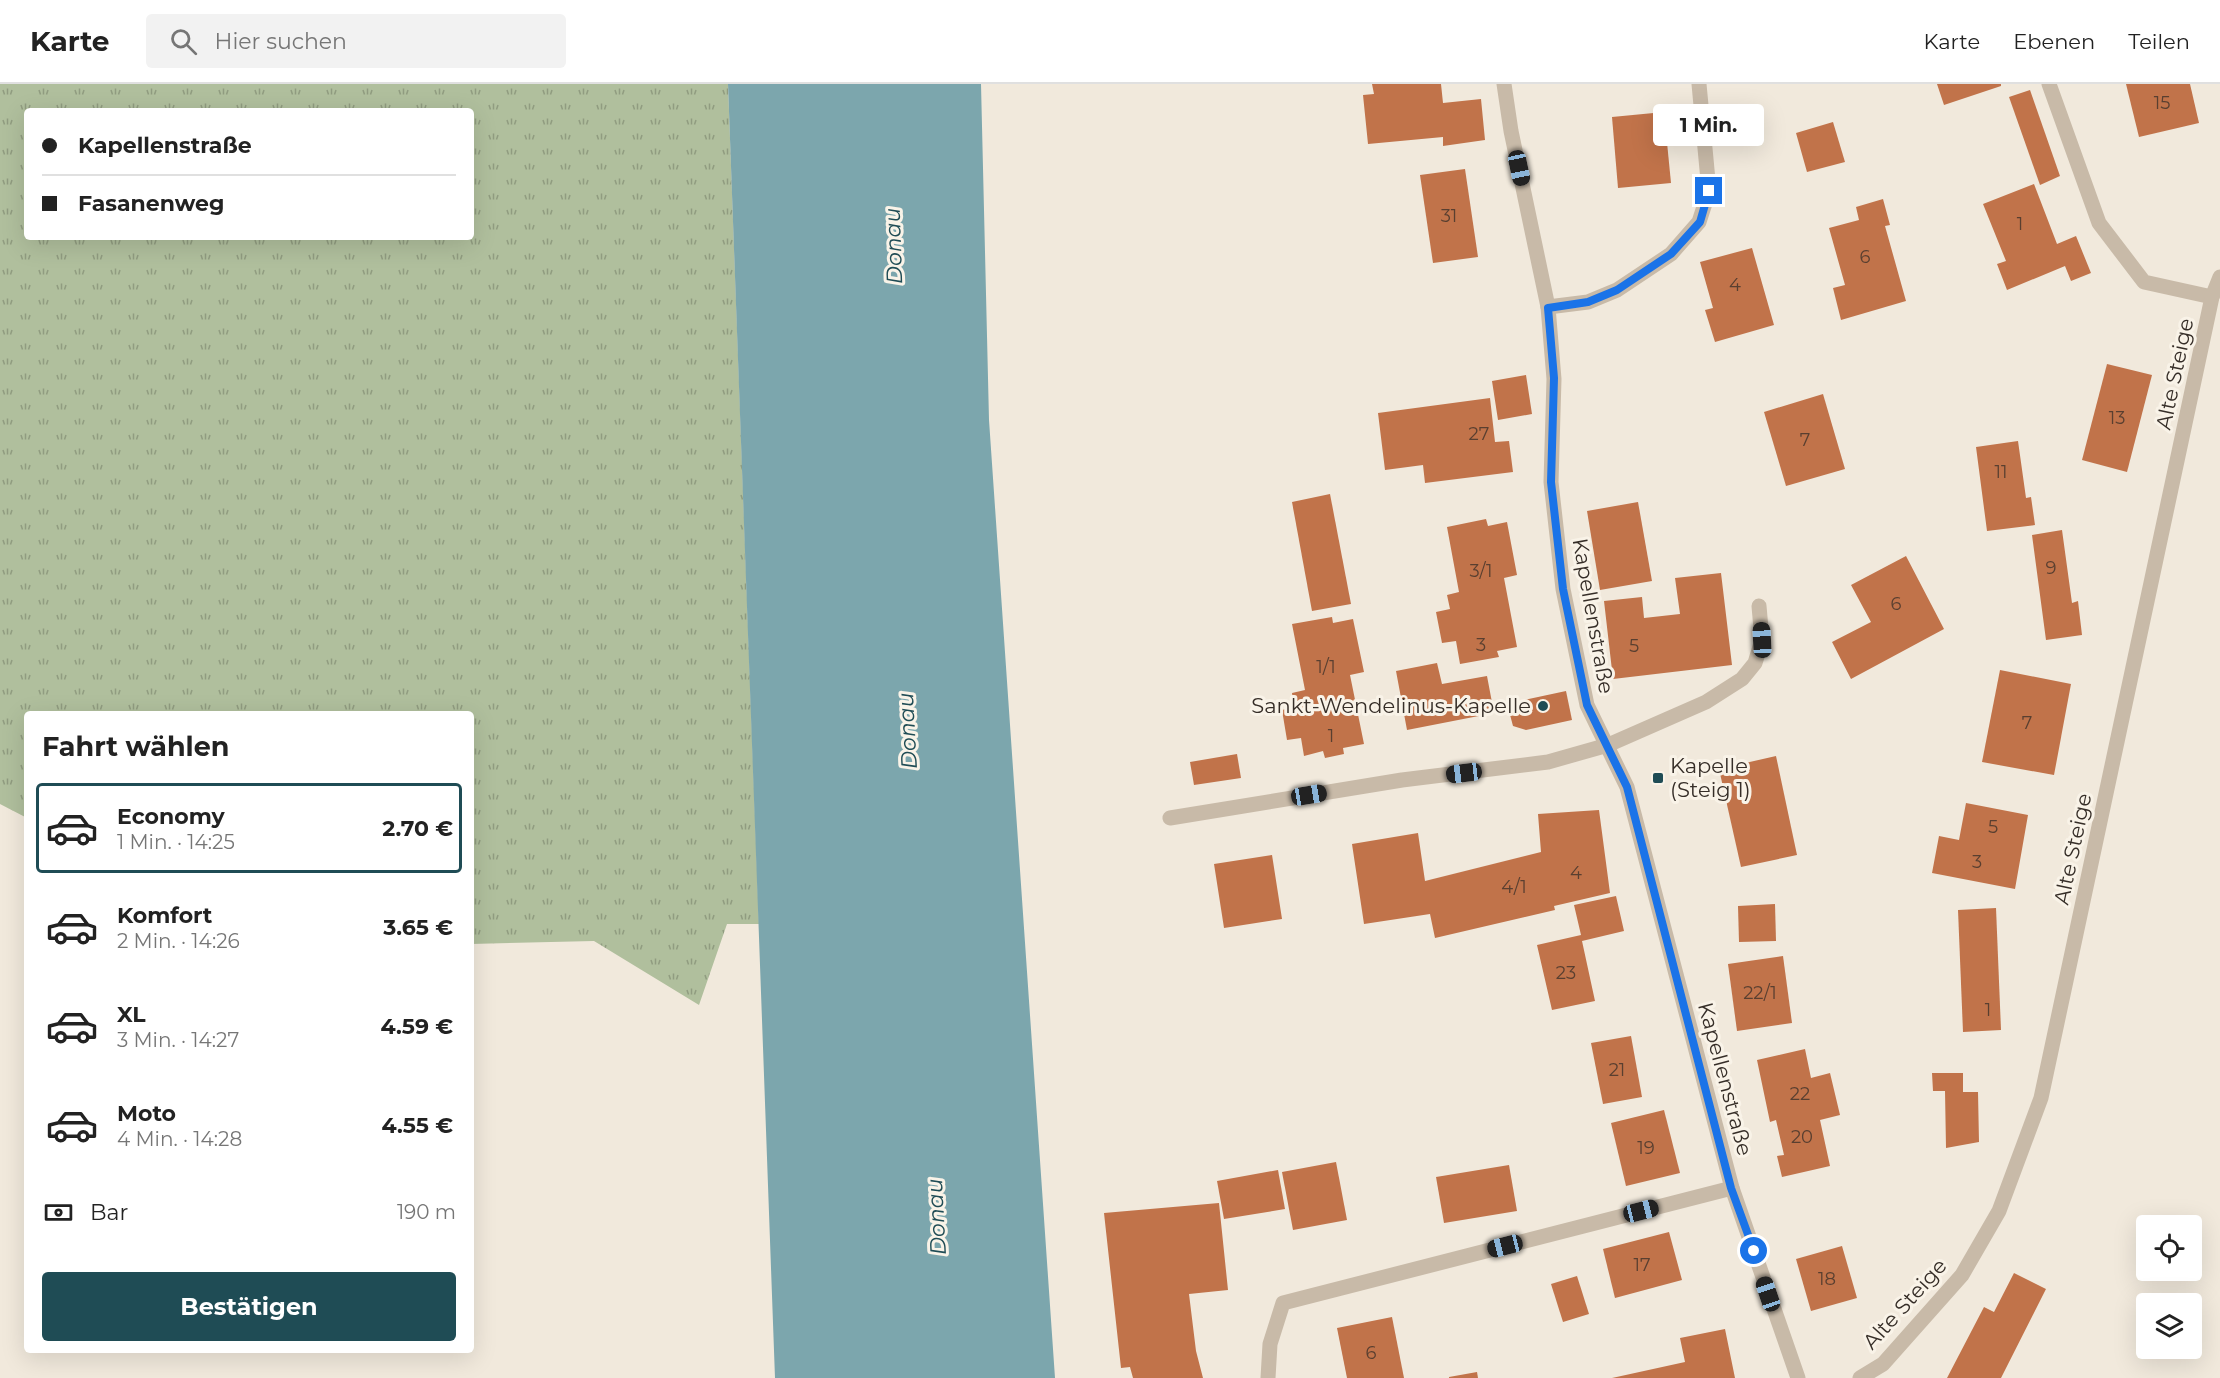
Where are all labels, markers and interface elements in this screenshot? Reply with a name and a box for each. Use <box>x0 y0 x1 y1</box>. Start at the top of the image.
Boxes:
search box <box>146 14 566 68</box>
text: Karte <box>30 24 110 58</box>
icon: search <box>167 25 200 58</box>
text: Hier suchen <box>215 28 347 55</box>
text: Karte <box>1924 29 1980 54</box>
text: Ebenen <box>2013 29 2095 54</box>
text: Teilen <box>2128 29 2190 54</box>
house number: 15 <box>2154 92 2170 114</box>
callout: 1 Min. <box>1654 104 1764 146</box>
text: 1 Min. <box>1680 113 1737 137</box>
text: Kapellenstraße <box>78 132 252 159</box>
car <box>1506 149 1532 187</box>
route end <box>1695 177 1722 204</box>
text: Fasanenweg <box>78 190 224 217</box>
house number: 31 <box>1441 205 1457 227</box>
water label: Donau <box>879 207 908 285</box>
house number: 1 <box>2017 213 2023 235</box>
house number: 6 <box>1860 246 1871 268</box>
house number: 4 <box>1729 274 1741 296</box>
street label: Alte Steige <box>2151 316 2199 432</box>
house number: 13 <box>2109 407 2125 429</box>
house number: 27 <box>1469 423 1489 445</box>
house number: 7 <box>1800 429 1810 451</box>
house number: 11 <box>1995 461 2008 483</box>
street label: Kapellenstraße <box>1568 536 1619 696</box>
house number: 9 <box>2046 557 2057 579</box>
house number: 3/1 <box>1469 560 1493 582</box>
house number: 6 <box>1891 593 1902 615</box>
car <box>1752 622 1772 658</box>
house number: 3 <box>1476 634 1486 656</box>
house number: 5 <box>1629 635 1639 657</box>
house number: 1/1 <box>1316 656 1336 678</box>
water label: Donau <box>892 692 923 770</box>
place label: Sankt-Wendelinus-Kapelle <box>1251 693 1531 718</box>
marker: Sankt-Wendelinus-Kapelle <box>1536 699 1550 713</box>
house number: 7 <box>2022 712 2032 734</box>
house number: 1 <box>1328 725 1334 747</box>
text: Fahrt wählen <box>42 730 229 763</box>
place label: Kapelle (Steig 1) <box>1670 753 1751 802</box>
car <box>1445 762 1483 784</box>
marker: Kapelle (Steig 1) <box>1651 771 1665 785</box>
car <box>1290 783 1328 807</box>
street label: Alte Steige <box>2049 791 2097 907</box>
icon: car <box>45 801 99 855</box>
text: Economy <box>117 803 225 830</box>
text: 2.70 € <box>382 815 453 842</box>
house number: 5 <box>1988 816 1998 838</box>
text: 1 Min. · 14:25 <box>117 830 235 854</box>
house number: 3 <box>1972 851 1982 873</box>
house number: 4 <box>1570 862 1582 884</box>
house number: 4/1 <box>1501 876 1527 898</box>
icon: car <box>45 900 99 954</box>
text: Komfort <box>117 902 212 929</box>
text: 3.65 € <box>383 914 453 941</box>
text: 2 Min. · 14:26 <box>117 929 240 953</box>
house number: 23 <box>1556 962 1576 984</box>
house number: 22/1 <box>1743 982 1777 1004</box>
icon: car <box>45 999 99 1053</box>
house number: 1 <box>1985 999 1991 1021</box>
street label: Kapellenstraße <box>1693 1000 1758 1158</box>
text: XL <box>117 1001 146 1028</box>
text: 4.59 € <box>380 1013 453 1040</box>
text: 3 Min. · 14:27 <box>117 1028 239 1052</box>
house number: 21 <box>1609 1059 1625 1081</box>
house number: 22 <box>1790 1083 1810 1105</box>
icon: car <box>45 1098 99 1152</box>
text: Moto <box>117 1100 176 1127</box>
text: 4.55 € <box>381 1112 453 1139</box>
house number: 20 <box>1791 1126 1813 1148</box>
text: 4 Min. · 14:28 <box>117 1127 242 1151</box>
house number: 19 <box>1637 1137 1655 1159</box>
water label: Donau <box>921 1178 952 1256</box>
icon: cash <box>42 1196 75 1229</box>
car <box>1621 1198 1661 1224</box>
text: Bar <box>90 1199 128 1226</box>
text: 190 m <box>397 1200 456 1224</box>
map controls <box>2136 1215 2202 1359</box>
button: locate <box>2136 1215 2202 1281</box>
car <box>1485 1233 1525 1259</box>
route start <box>1740 1237 1767 1264</box>
street label: Alte Steige <box>1857 1253 1952 1354</box>
house number: 17 <box>1633 1254 1651 1276</box>
house number: 18 <box>1818 1268 1836 1290</box>
button: Bestätigen <box>42 1272 456 1341</box>
car <box>1754 1274 1782 1314</box>
button: layers <box>2136 1293 2202 1359</box>
house number: 6 <box>1366 1342 1377 1364</box>

